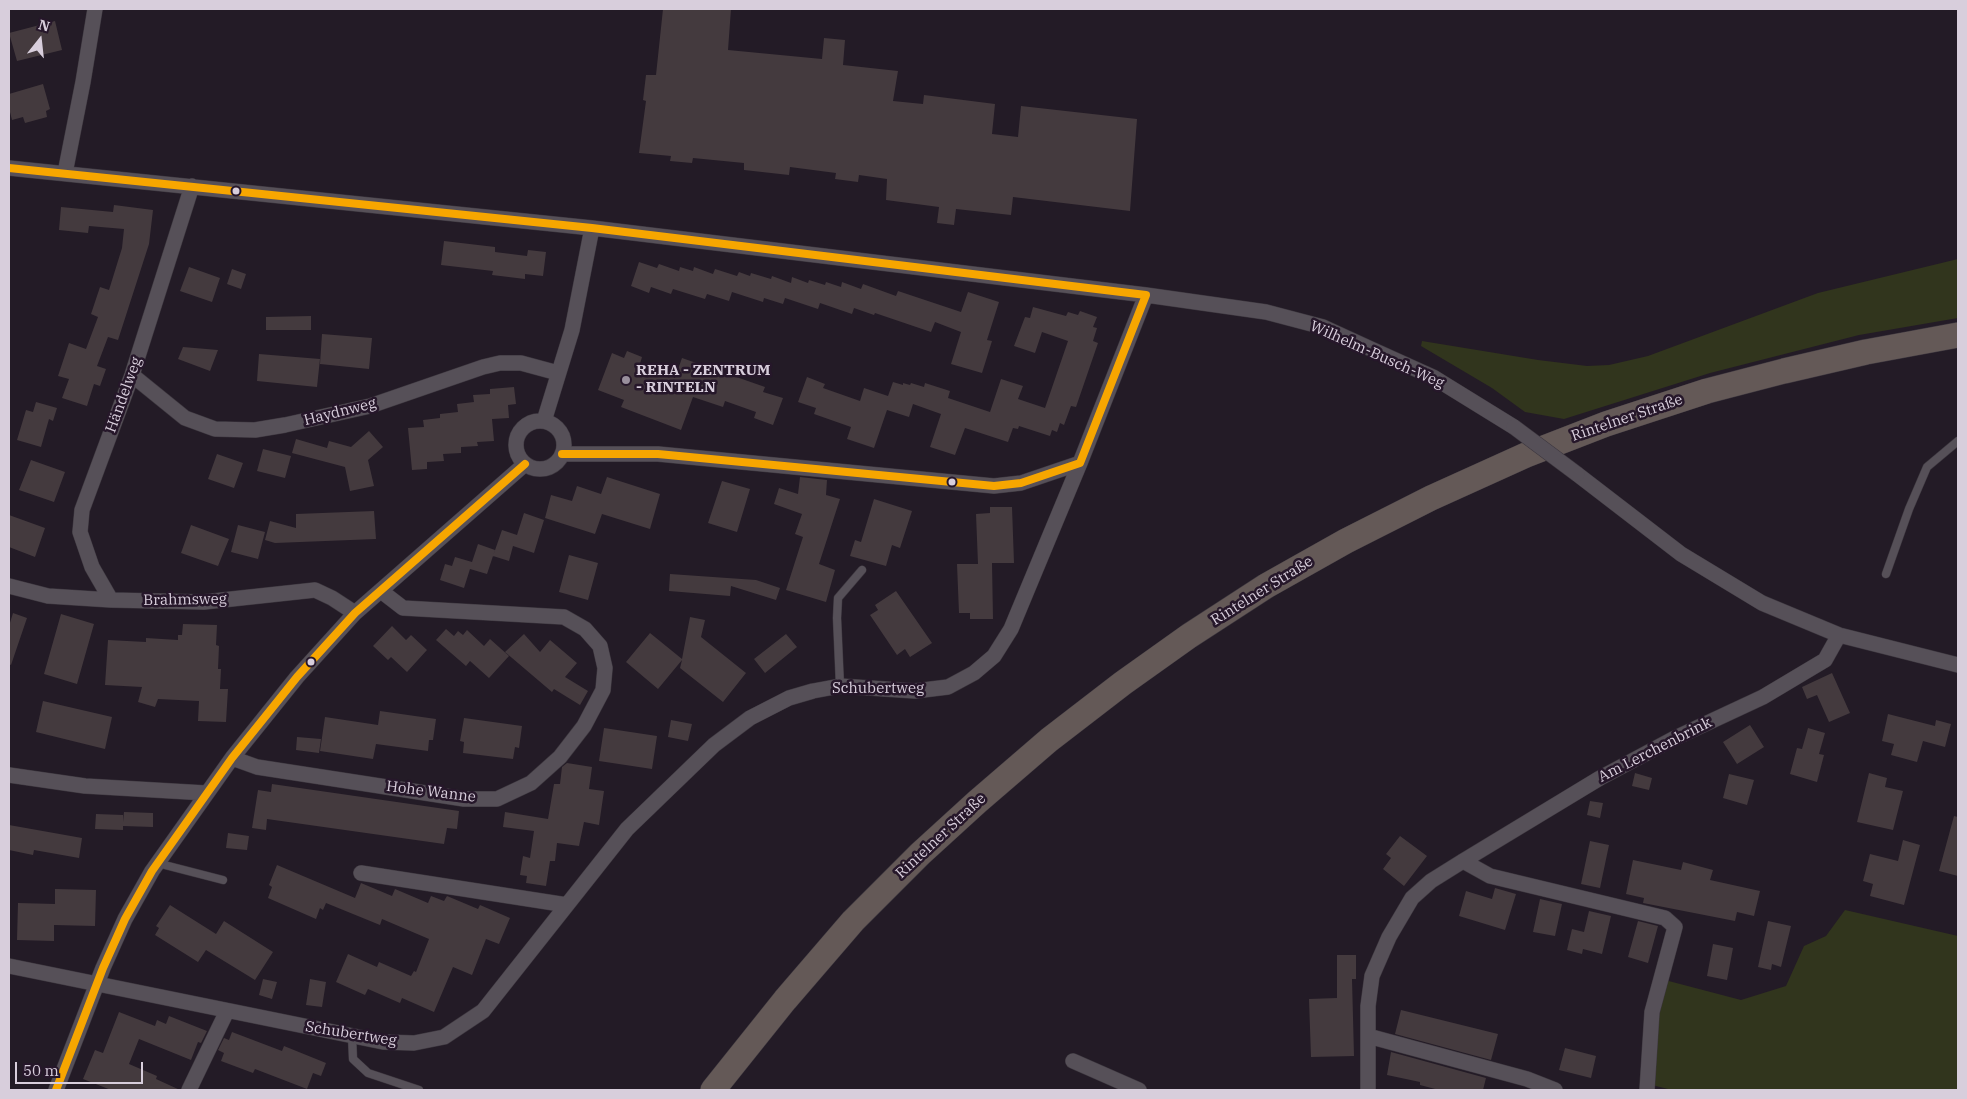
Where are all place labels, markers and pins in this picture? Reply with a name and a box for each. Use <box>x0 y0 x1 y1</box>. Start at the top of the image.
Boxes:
unlabelled marker <box>231 186 241 196</box>
place label: REHA - ZENTRUM - RINTELN <box>636 362 770 397</box>
marker: REHA - ZENTRUM - RINTELN <box>620 374 632 386</box>
unlabelled marker <box>947 477 957 487</box>
unlabelled marker <box>306 657 316 667</box>

